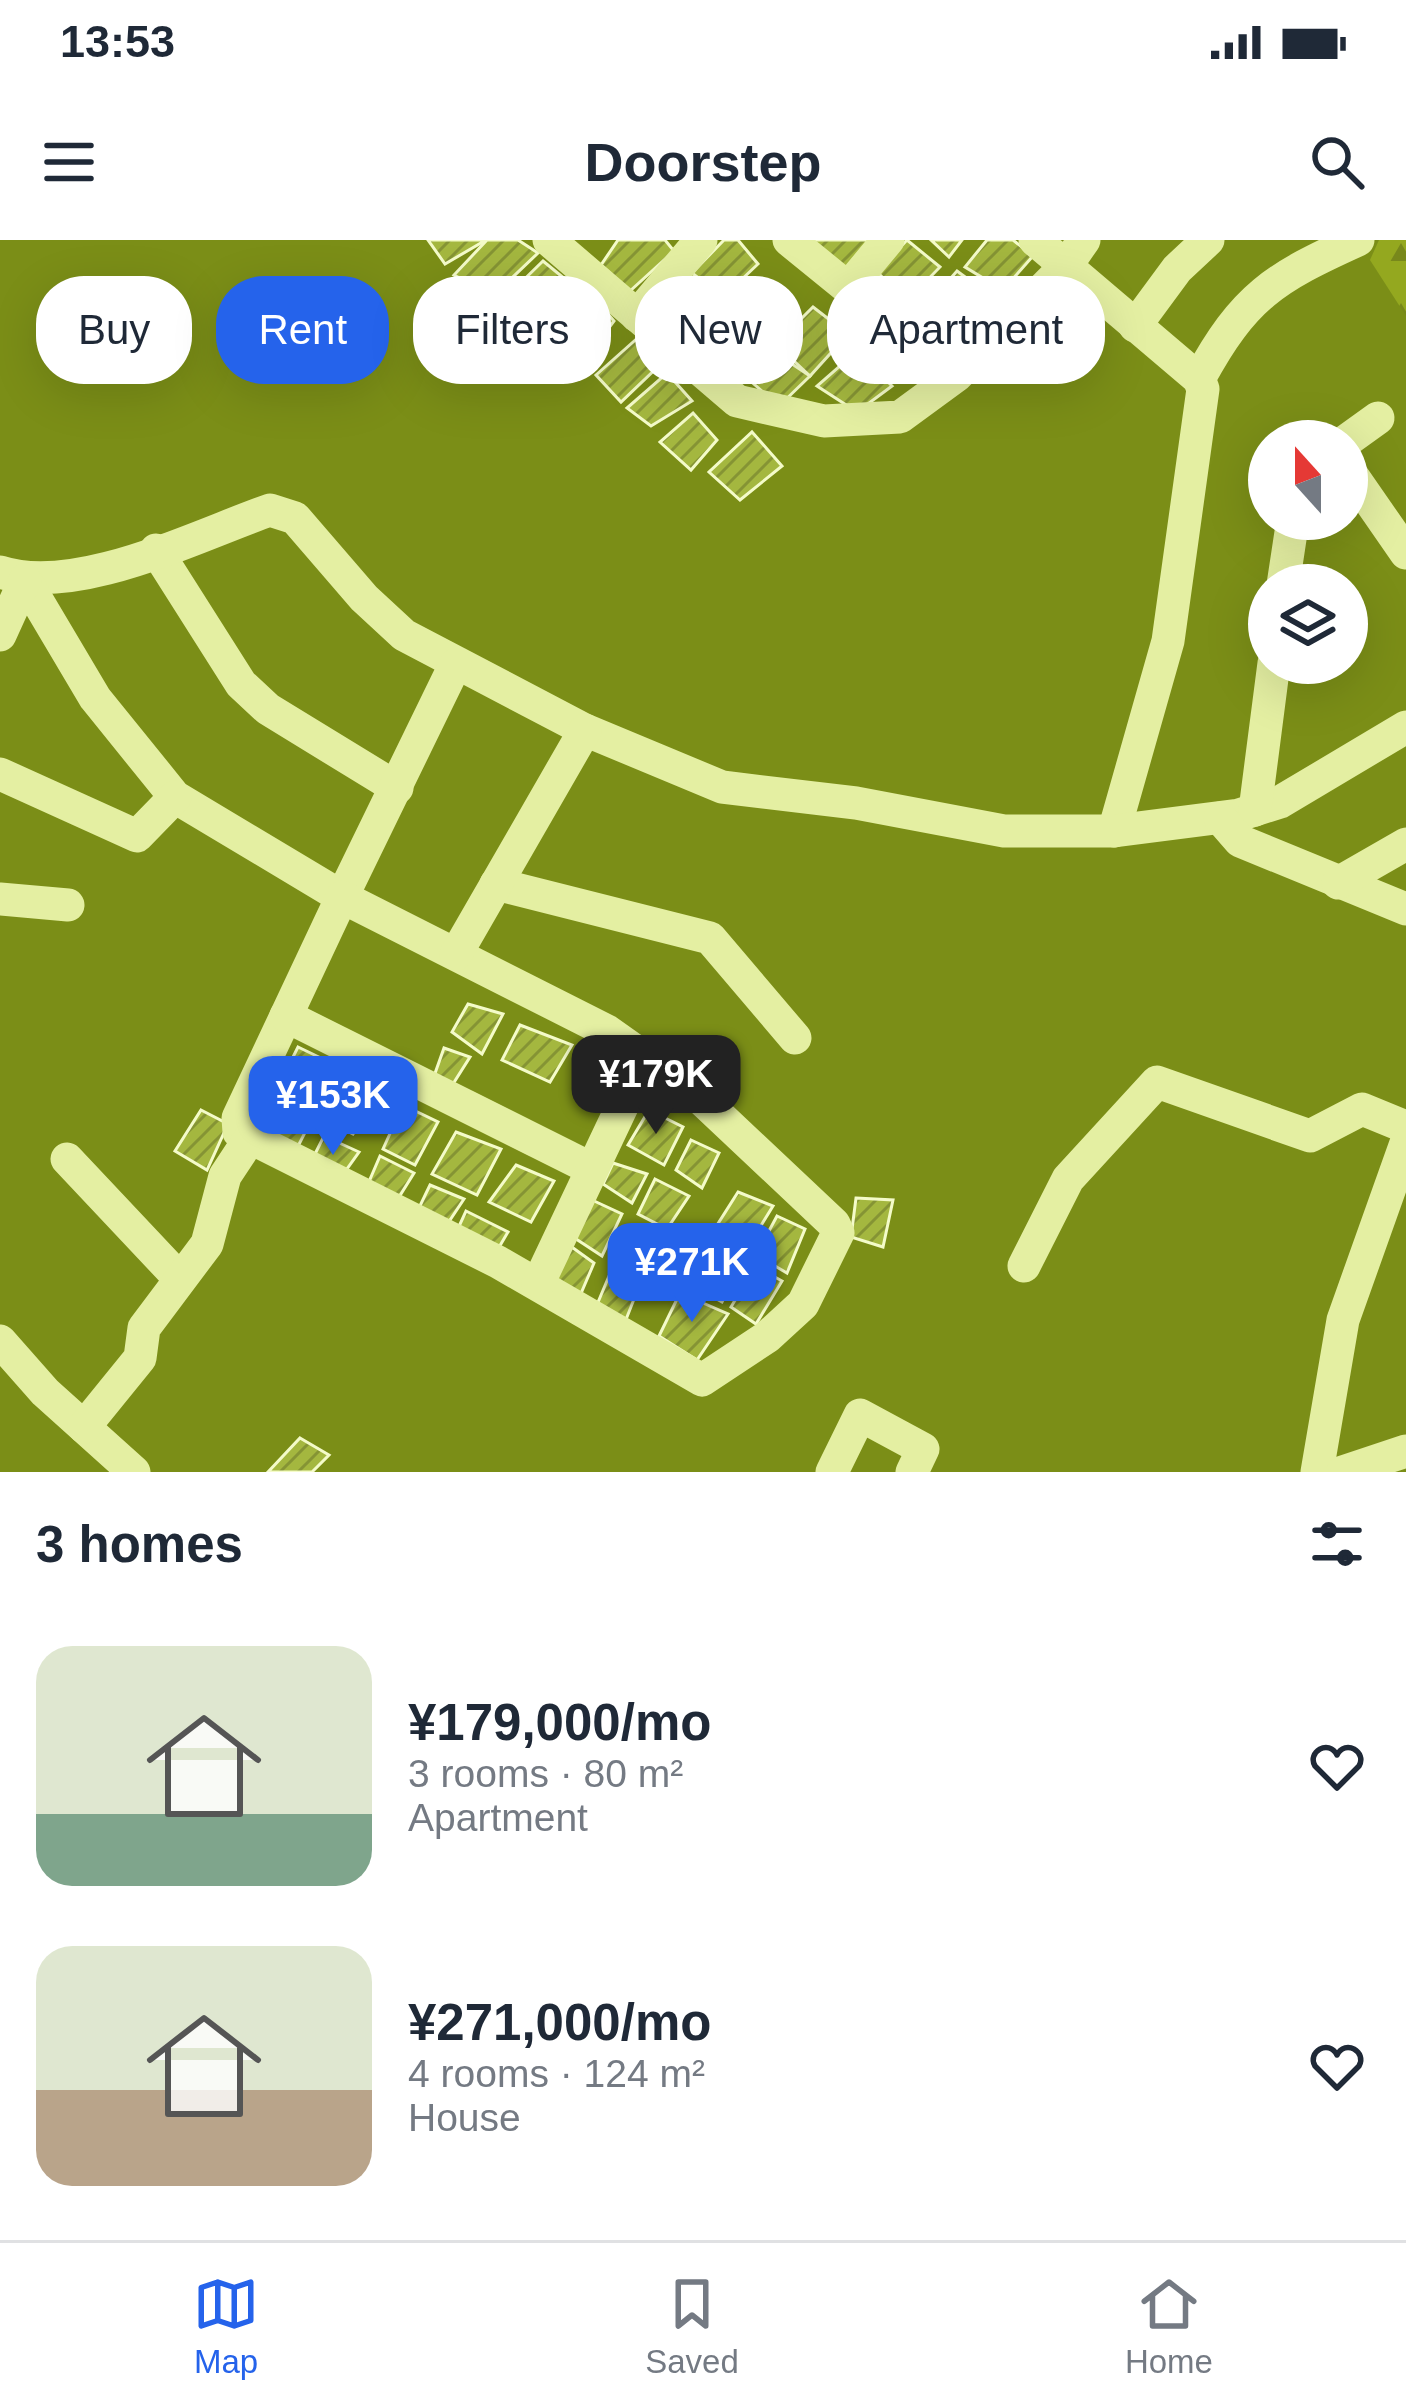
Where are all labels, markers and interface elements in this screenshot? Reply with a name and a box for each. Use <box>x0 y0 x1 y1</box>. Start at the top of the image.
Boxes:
text: 13:53 <box>60 16 175 67</box>
icon: menu <box>36 129 102 195</box>
icon: search <box>1304 129 1370 195</box>
text: Doorstep <box>584 132 822 192</box>
chip: Buy <box>36 276 192 384</box>
chip: Rent <box>216 276 389 384</box>
chip: Filters <box>413 276 611 384</box>
chip: New <box>635 276 803 384</box>
chip: Apartment <box>827 276 1105 384</box>
north arrow <box>1248 420 1368 540</box>
map controls <box>1248 420 1368 684</box>
button: layers <box>1248 564 1368 684</box>
pin: ¥179K <box>572 1035 740 1137</box>
text: ¥179K <box>599 1052 713 1095</box>
pin: ¥153K <box>249 1056 417 1158</box>
text: ¥153K <box>276 1073 390 1116</box>
pin: ¥271K <box>608 1223 776 1325</box>
text: ¥271K <box>635 1240 749 1283</box>
icon: filters <box>1304 1511 1370 1577</box>
text: 3 homes <box>36 1516 243 1573</box>
icon: home <box>132 1694 276 1838</box>
text: ¥179,000/mo <box>408 1694 711 1751</box>
icon: heart <box>1304 1733 1370 1799</box>
text: 3 rooms · 80 m² <box>408 1752 683 1795</box>
text: Apartment <box>408 1796 588 1839</box>
icon: home <box>132 1994 276 2138</box>
text: ¥271,000/mo <box>408 1994 711 2051</box>
icon: heart <box>1304 2033 1370 2099</box>
text: 4 rooms · 124 m² <box>408 2052 705 2095</box>
text: House <box>408 2096 521 2139</box>
tab: Map <box>193 2271 259 2381</box>
tab: Saved <box>645 2271 739 2381</box>
tab: Home <box>1125 2271 1213 2381</box>

